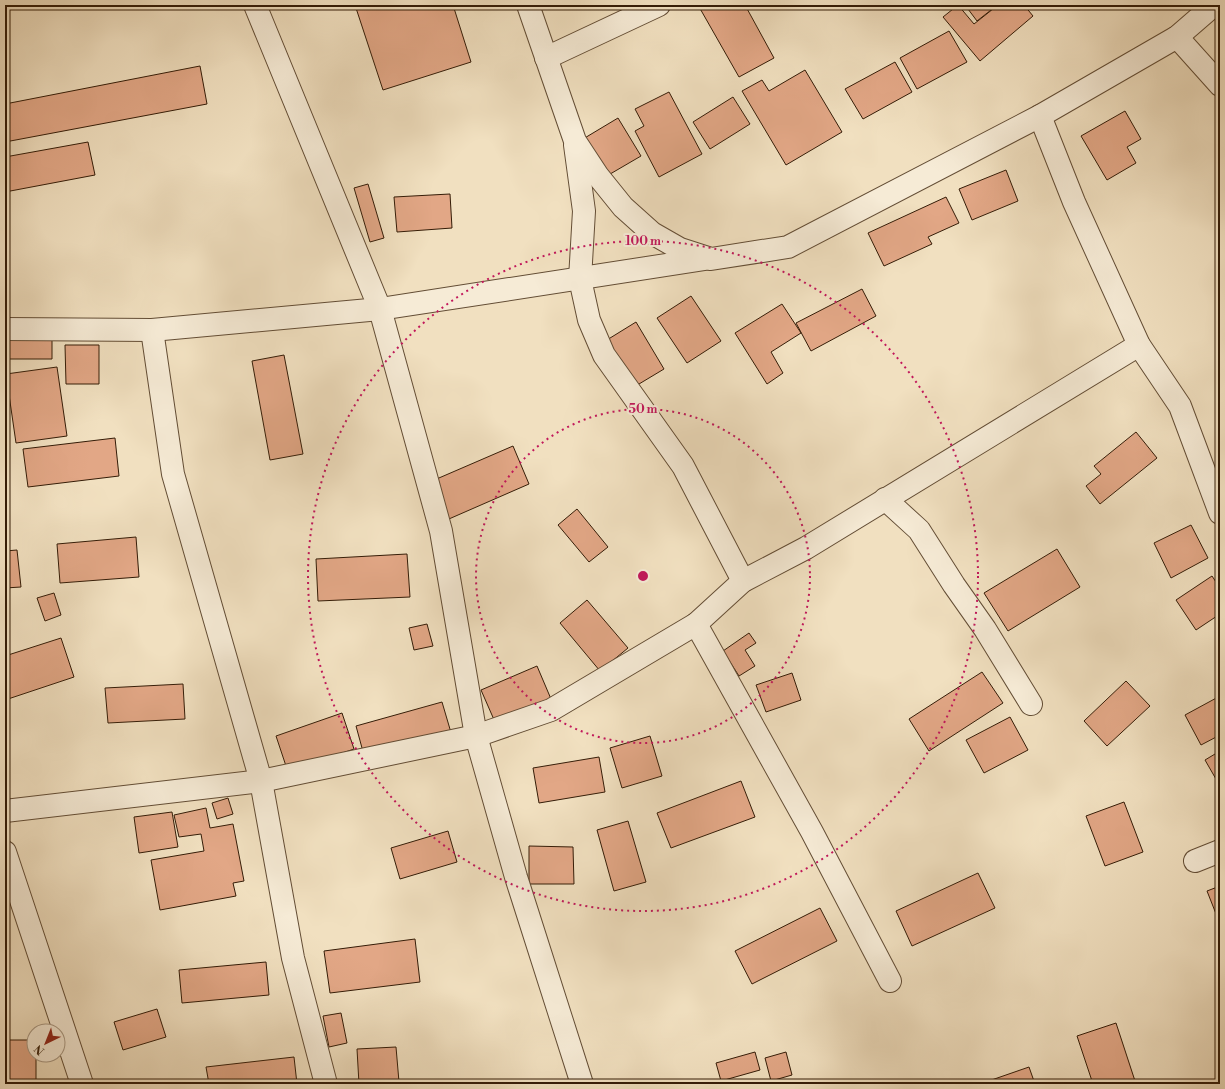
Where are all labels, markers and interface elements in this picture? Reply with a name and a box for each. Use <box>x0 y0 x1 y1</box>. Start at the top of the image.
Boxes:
text: 100 m <box>625 234 661 249</box>
text: 50 m <box>628 402 658 417</box>
centre of rings <box>636 569 650 583</box>
north arrow <box>26 1023 66 1063</box>
text: N <box>32 1041 48 1058</box>

